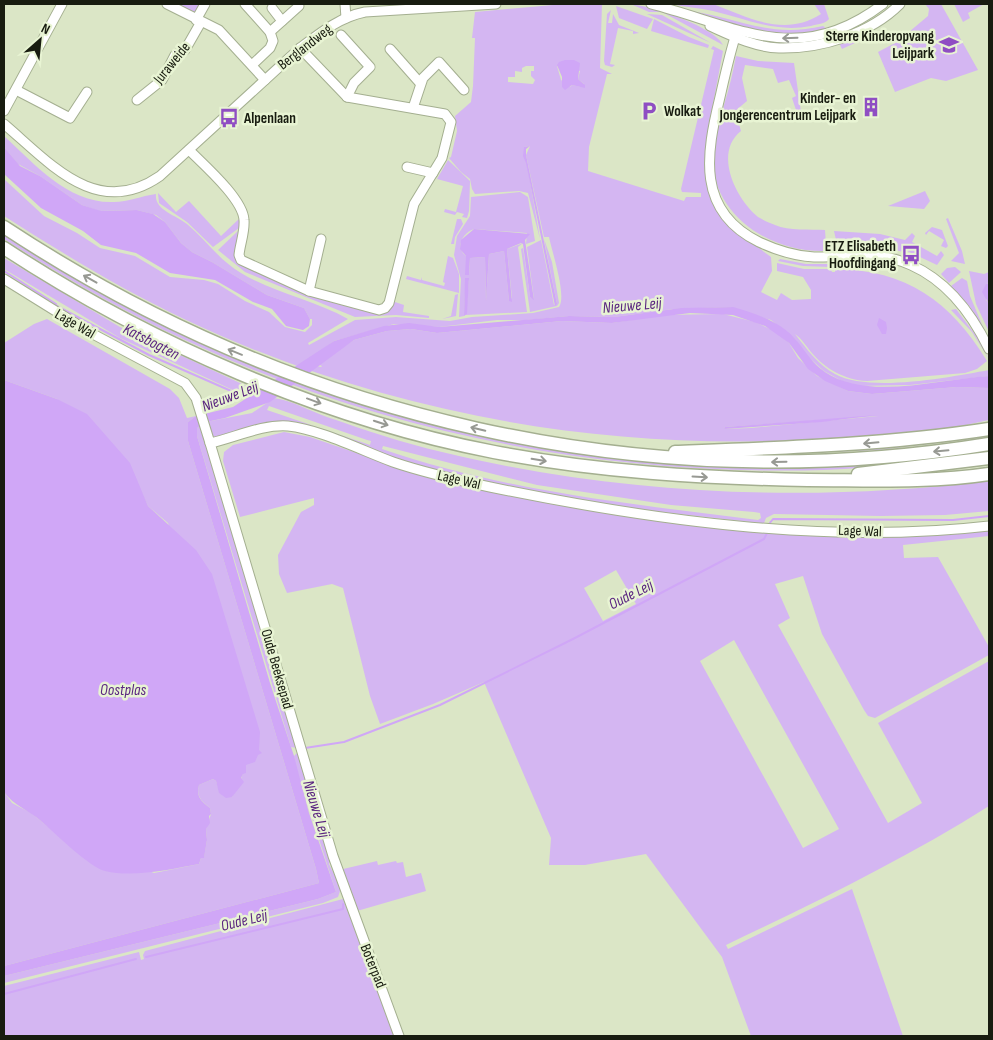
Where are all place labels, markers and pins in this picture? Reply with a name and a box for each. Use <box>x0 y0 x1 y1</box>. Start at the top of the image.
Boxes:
place label: Sterre Kinderopvang Leijpark <box>825 27 935 63</box>
school or university icon: Sterre Kinderopvang Leijpark <box>938 34 960 56</box>
place label: Kinder- en Jongerencentrum Leijpark <box>719 89 857 125</box>
building icon: Kinder- en Jongerencentrum Leijpark <box>860 96 882 118</box>
parking icon: Wolkat <box>638 100 660 122</box>
place label: Wolkat <box>664 102 701 121</box>
bus stop icon: Alpenlaan <box>218 107 240 129</box>
place label: Alpenlaan <box>243 109 296 128</box>
place label: ETZ Elisabeth Hoofdingang <box>825 237 897 273</box>
bus stop icon: ETZ Elisabeth Hoofdingang <box>900 244 922 266</box>

